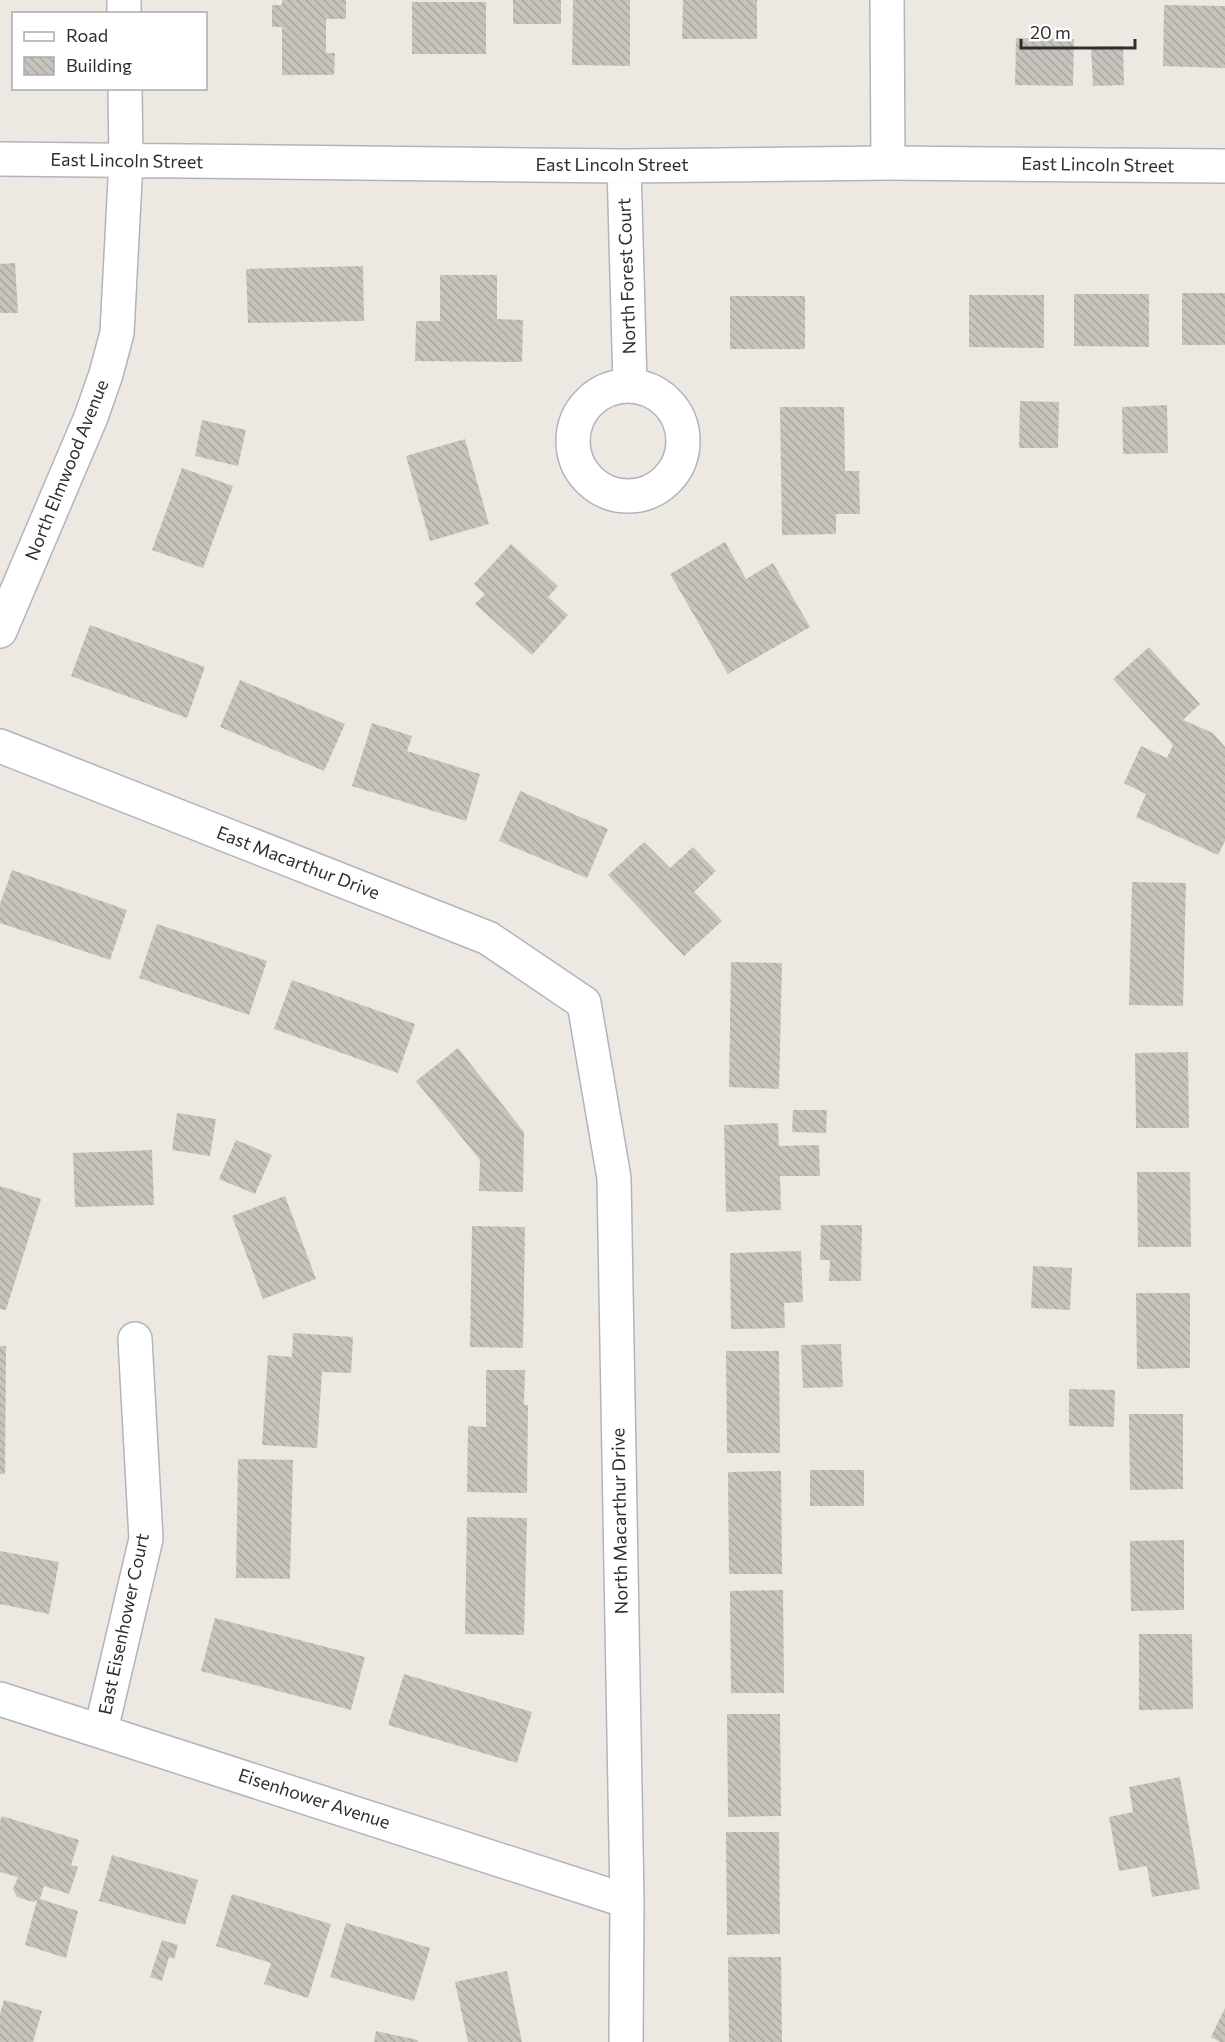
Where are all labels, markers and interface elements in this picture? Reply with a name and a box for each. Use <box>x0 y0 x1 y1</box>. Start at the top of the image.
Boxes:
legend <box>12 12 207 90</box>
scale bar <box>1021 12 1135 50</box>
text: 20 m <box>1030 21 1071 43</box>
text: Road <box>66 24 108 46</box>
text: Building <box>66 54 132 76</box>
street label: East Lincoln Street <box>50 148 204 172</box>
street label: East Lincoln Street <box>1021 152 1175 176</box>
street label: East Lincoln Street <box>535 153 689 175</box>
street label: North Forest Court <box>612 197 640 355</box>
street label: North Elmwood Avenue <box>20 376 112 563</box>
street label: East Macarthur Drive <box>214 821 383 903</box>
street label: North Macarthur Drive <box>606 1428 632 1614</box>
street label: East Eisenhower Court <box>93 1531 153 1717</box>
street label: Eisenhower Avenue <box>236 1763 393 1833</box>

